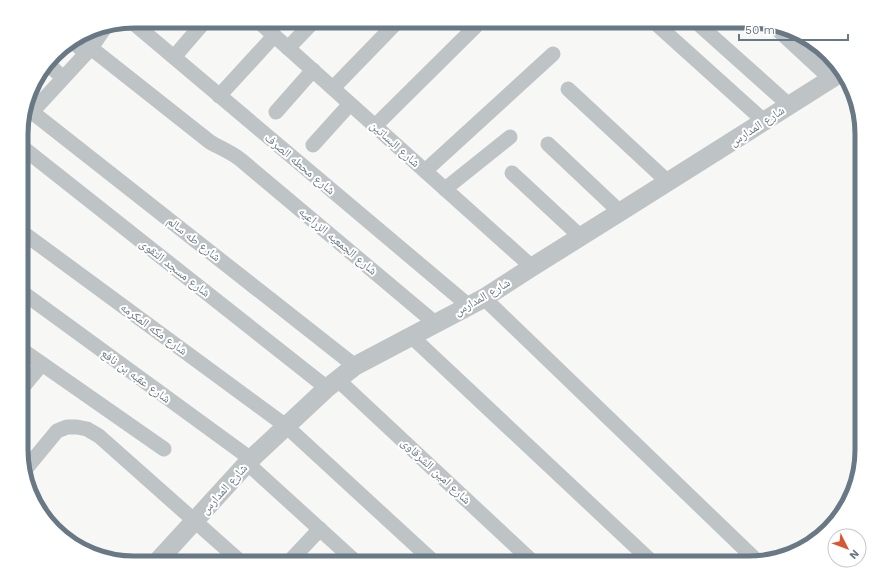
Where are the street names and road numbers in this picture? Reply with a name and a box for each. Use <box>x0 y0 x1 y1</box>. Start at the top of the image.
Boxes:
street label: شارع المدارس <box>727 103 788 150</box>
street label: شارع البساتين <box>367 118 423 171</box>
street label: شارع محطه الصرف <box>261 131 338 198</box>
street label: شارع الجمعيه الزراعيه <box>295 204 380 279</box>
street label: شارع طه سالم <box>164 214 224 265</box>
street label: شارع مسجد التقوى <box>136 236 213 301</box>
street label: شارع المدارس <box>451 275 513 320</box>
street label: شارع مكه المكرمه <box>117 300 190 359</box>
street label: شارع عقبه بن نافع <box>98 346 173 407</box>
street label: شارع امين الشرقاوى <box>398 435 474 508</box>
street label: شارع المدارس <box>198 461 251 518</box>

